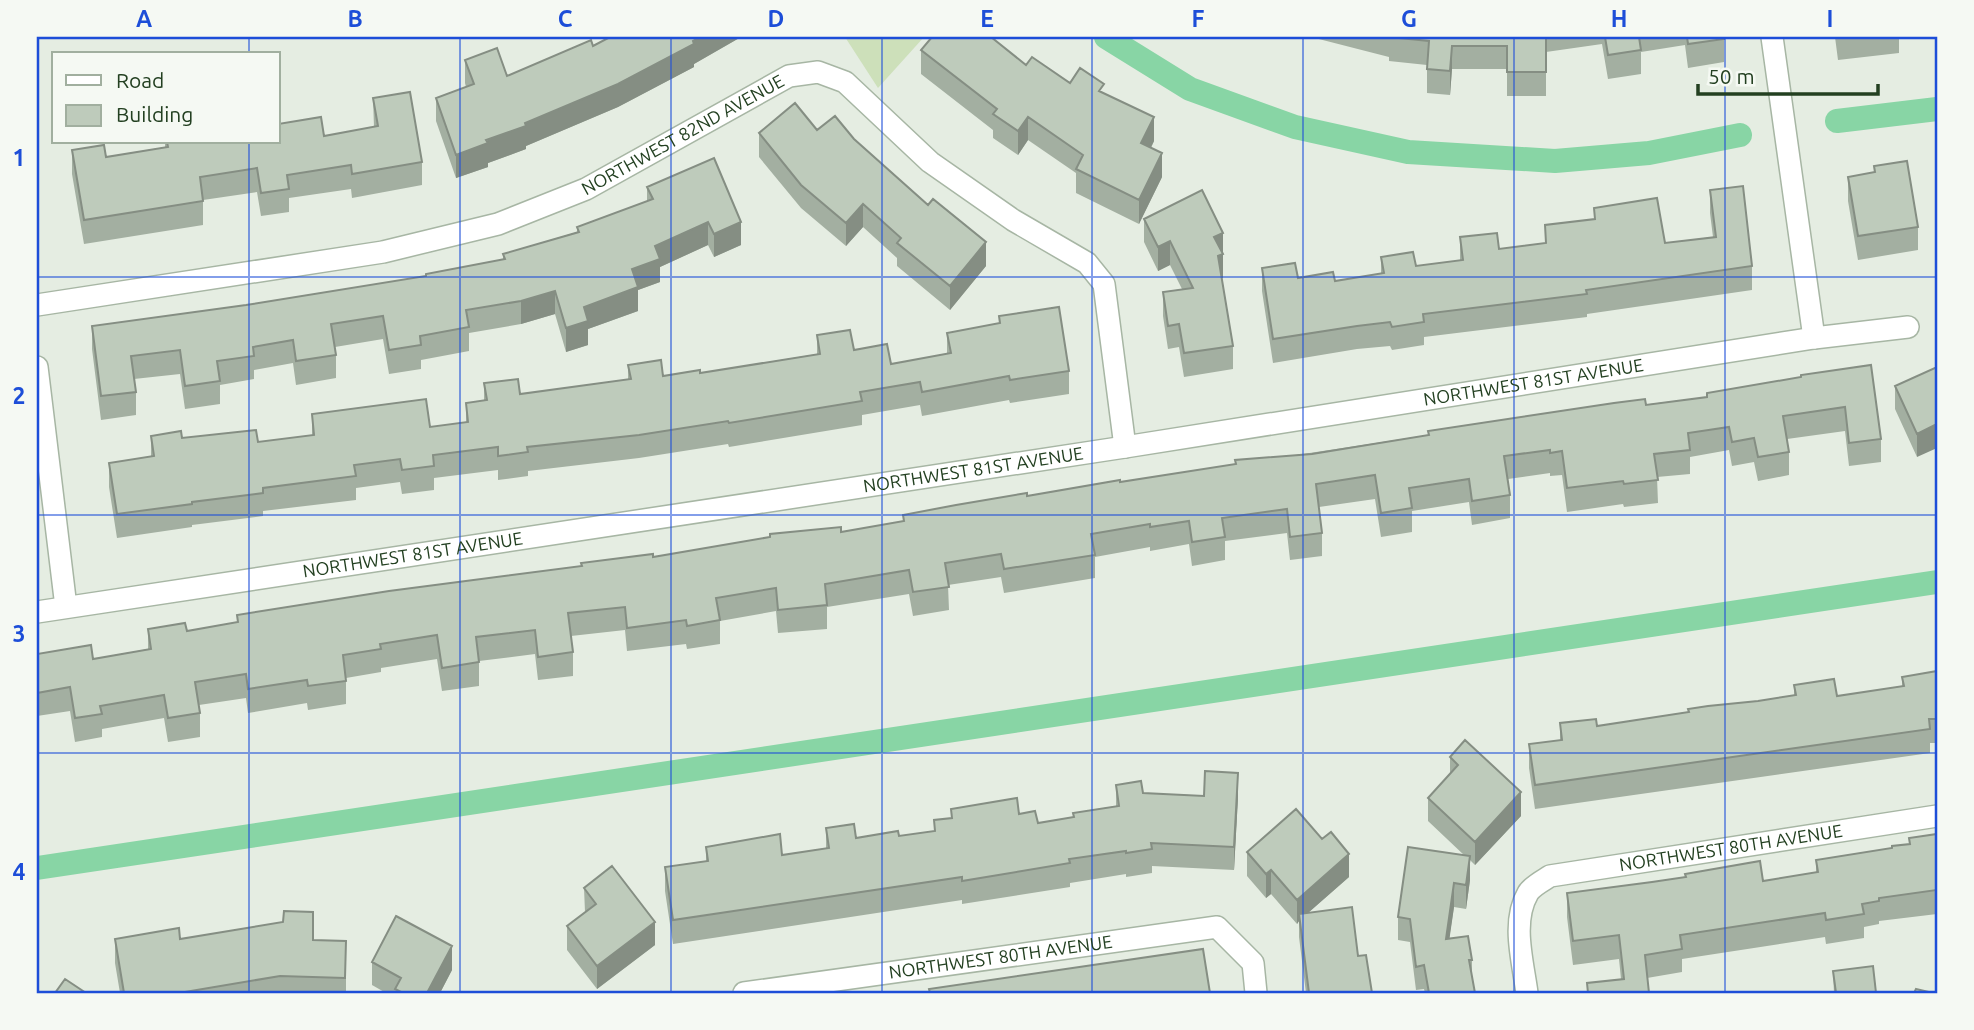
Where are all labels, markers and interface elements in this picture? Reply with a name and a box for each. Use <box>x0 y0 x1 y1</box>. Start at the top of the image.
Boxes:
text: A <box>136 6 152 31</box>
text: B <box>347 6 363 31</box>
text: C <box>558 6 573 31</box>
text: D <box>768 6 784 31</box>
text: E <box>980 6 994 31</box>
text: F <box>1192 6 1205 31</box>
text: G <box>1401 6 1417 31</box>
text: H <box>1611 6 1627 31</box>
text: I <box>1827 6 1833 31</box>
legend <box>52 52 280 144</box>
scale bar <box>1698 52 1878 96</box>
text: 50 m <box>1708 64 1755 88</box>
text: Road <box>116 68 164 92</box>
street label: NORTHWEST 82ND AVENUE <box>578 70 787 198</box>
text: Building <box>116 102 193 126</box>
text: 1 <box>13 145 25 170</box>
street label: NORTHWEST 81ST AVENUE <box>1422 354 1645 409</box>
text: 2 <box>13 383 25 408</box>
street label: NORTHWEST 81ST AVENUE <box>862 442 1085 496</box>
street label: NORTHWEST 81ST AVENUE <box>301 527 524 581</box>
text: 3 <box>13 621 25 646</box>
street label: NORTHWEST 80TH AVENUE <box>1618 820 1844 874</box>
text: 4 <box>13 859 26 884</box>
street label: NORTHWEST 80TH AVENUE <box>887 931 1113 982</box>

